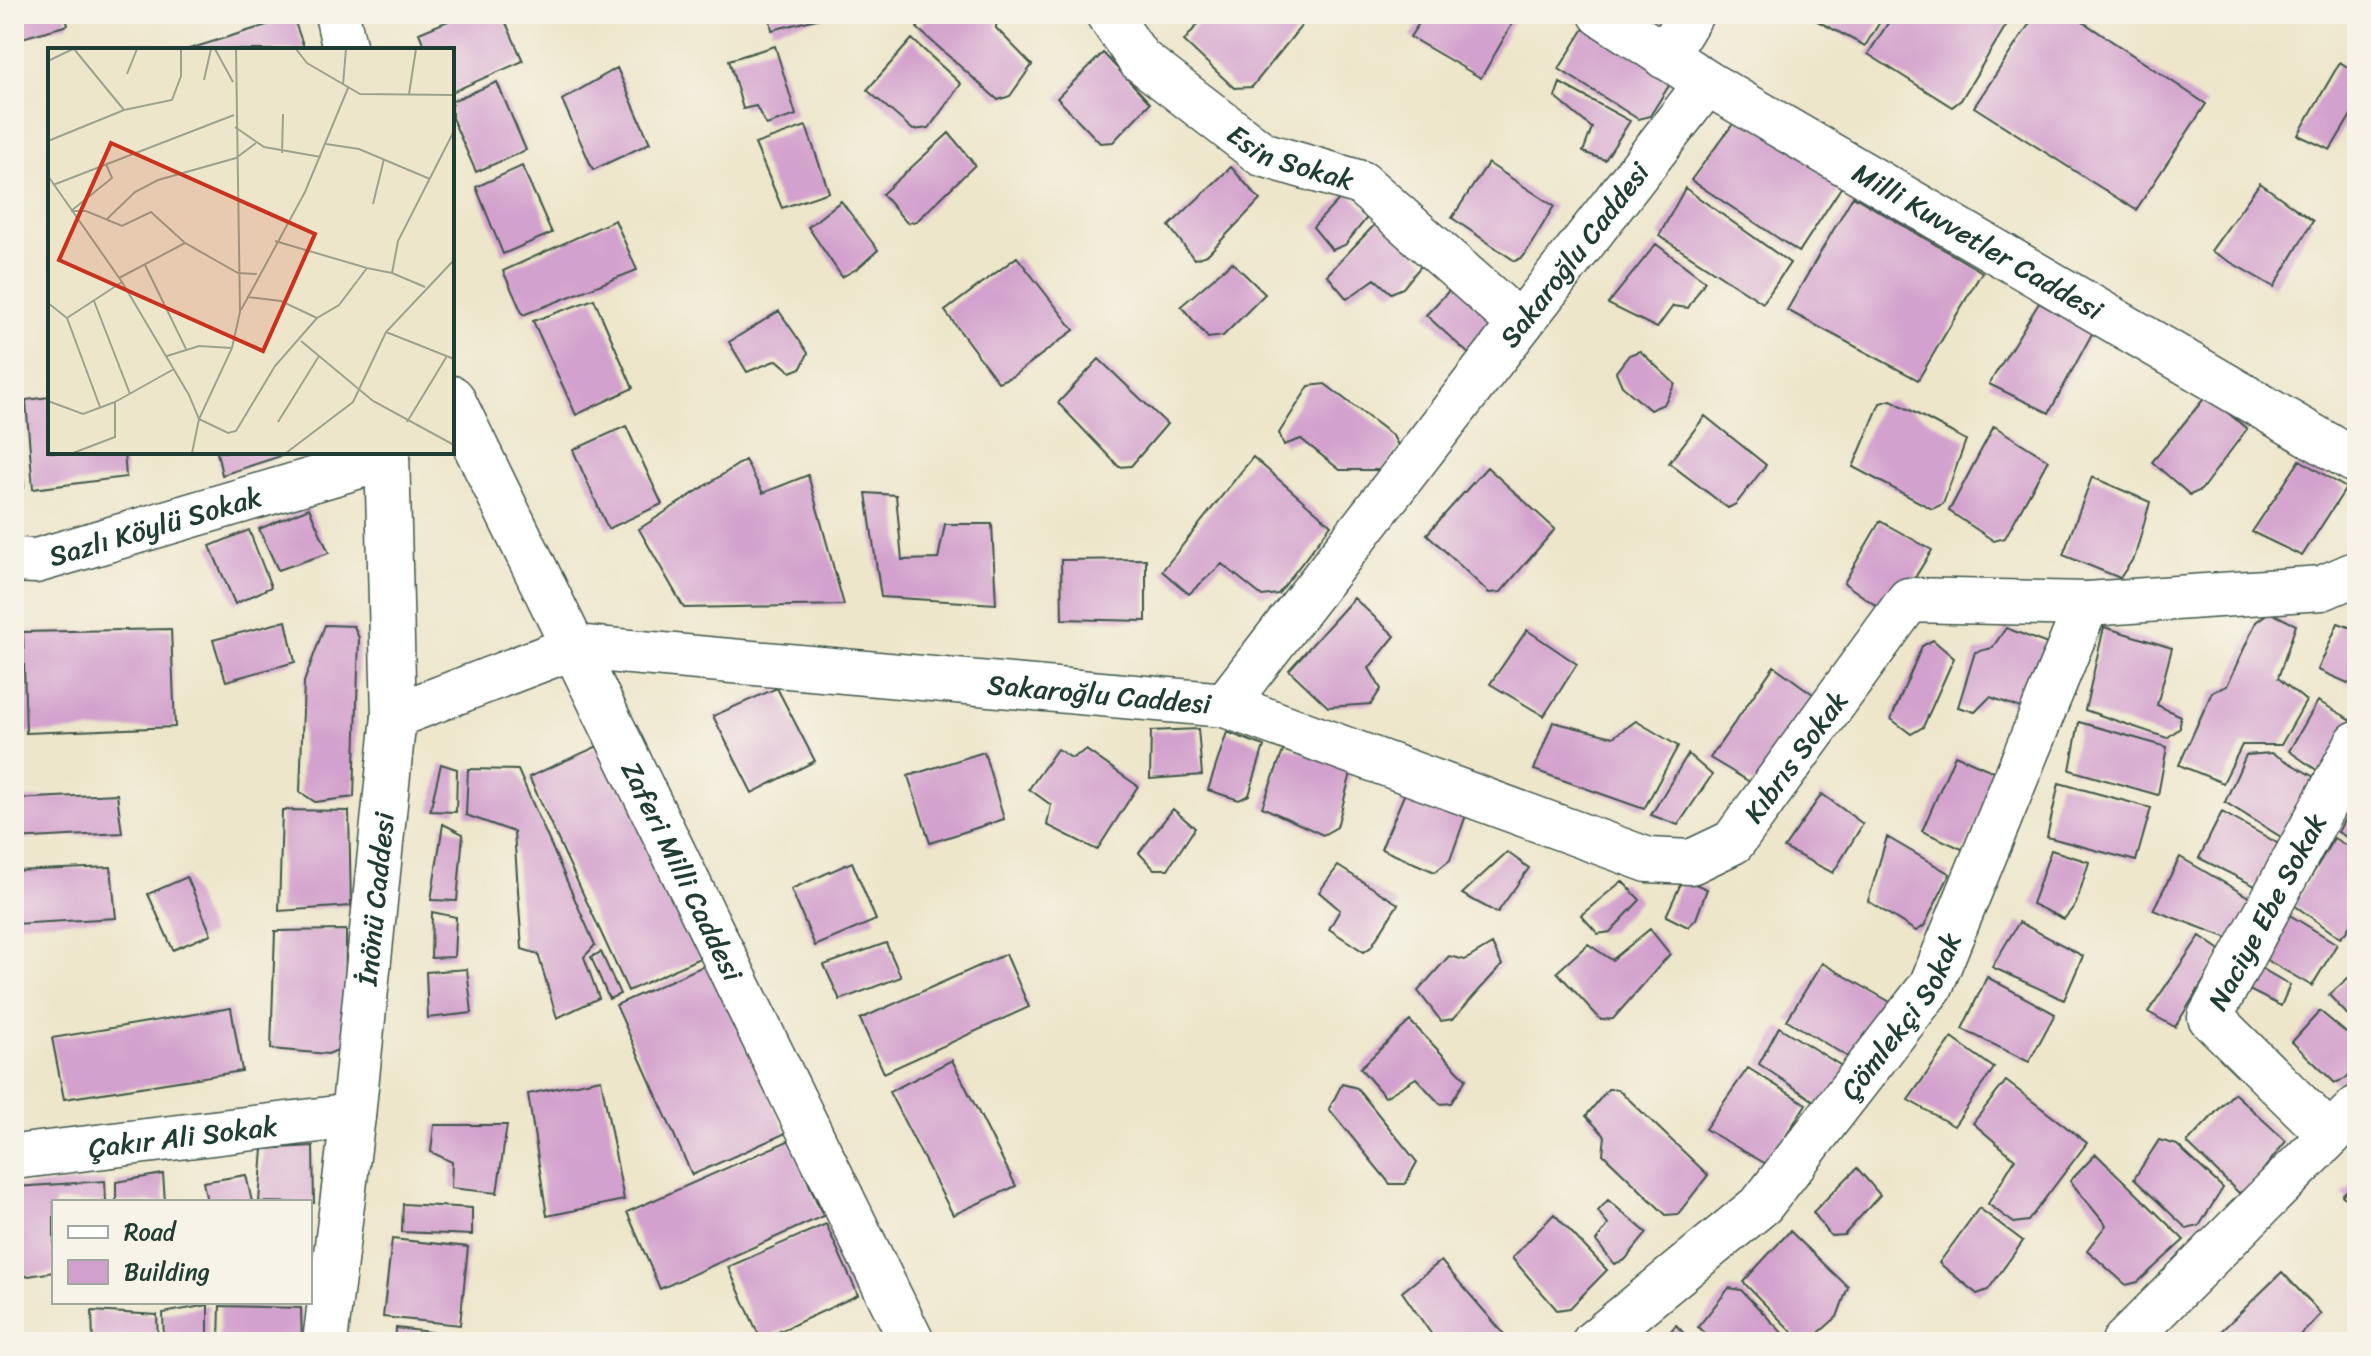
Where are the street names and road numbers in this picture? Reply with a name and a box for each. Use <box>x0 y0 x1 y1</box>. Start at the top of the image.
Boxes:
street label: Esin Sokak <box>1216 111 1360 204</box>
street label: Milli Kuvvetler Caddesi <box>1843 148 2114 334</box>
street label: Sakaroğlu Caddesi <box>1486 150 1663 358</box>
street label: Sazlı Köylü Sokak <box>43 472 267 581</box>
street label: Sakaroğlu Caddesi <box>985 659 1214 728</box>
street label: Kıbrıs Sokak <box>1730 679 1861 833</box>
street label: Zaferi Milli Caddesi <box>608 752 758 991</box>
street label: Naciye Ebe Sokak <box>2193 804 2340 1019</box>
street label: İnönü Caddesi <box>342 809 409 989</box>
street label: Çömlekçi Sokak <box>1827 925 1975 1111</box>
street label: Çakır Ali Sokak <box>86 1101 280 1172</box>

